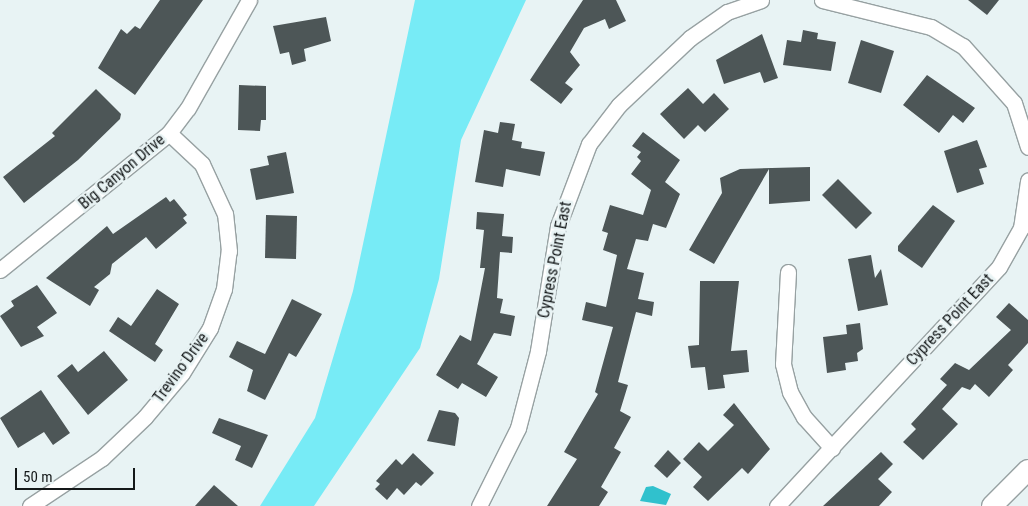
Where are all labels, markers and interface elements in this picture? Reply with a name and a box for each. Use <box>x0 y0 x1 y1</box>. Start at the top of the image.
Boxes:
street label: Big Canyon Drive <box>75 130 169 214</box>
street label: Cypress Point East <box>534 200 576 320</box>
street label: Cypress Point East <box>903 270 997 370</box>
street label: Trevino Drive <box>149 329 213 407</box>
scale bar <box>18 458 138 490</box>
text: 50 m <box>23 468 53 486</box>

